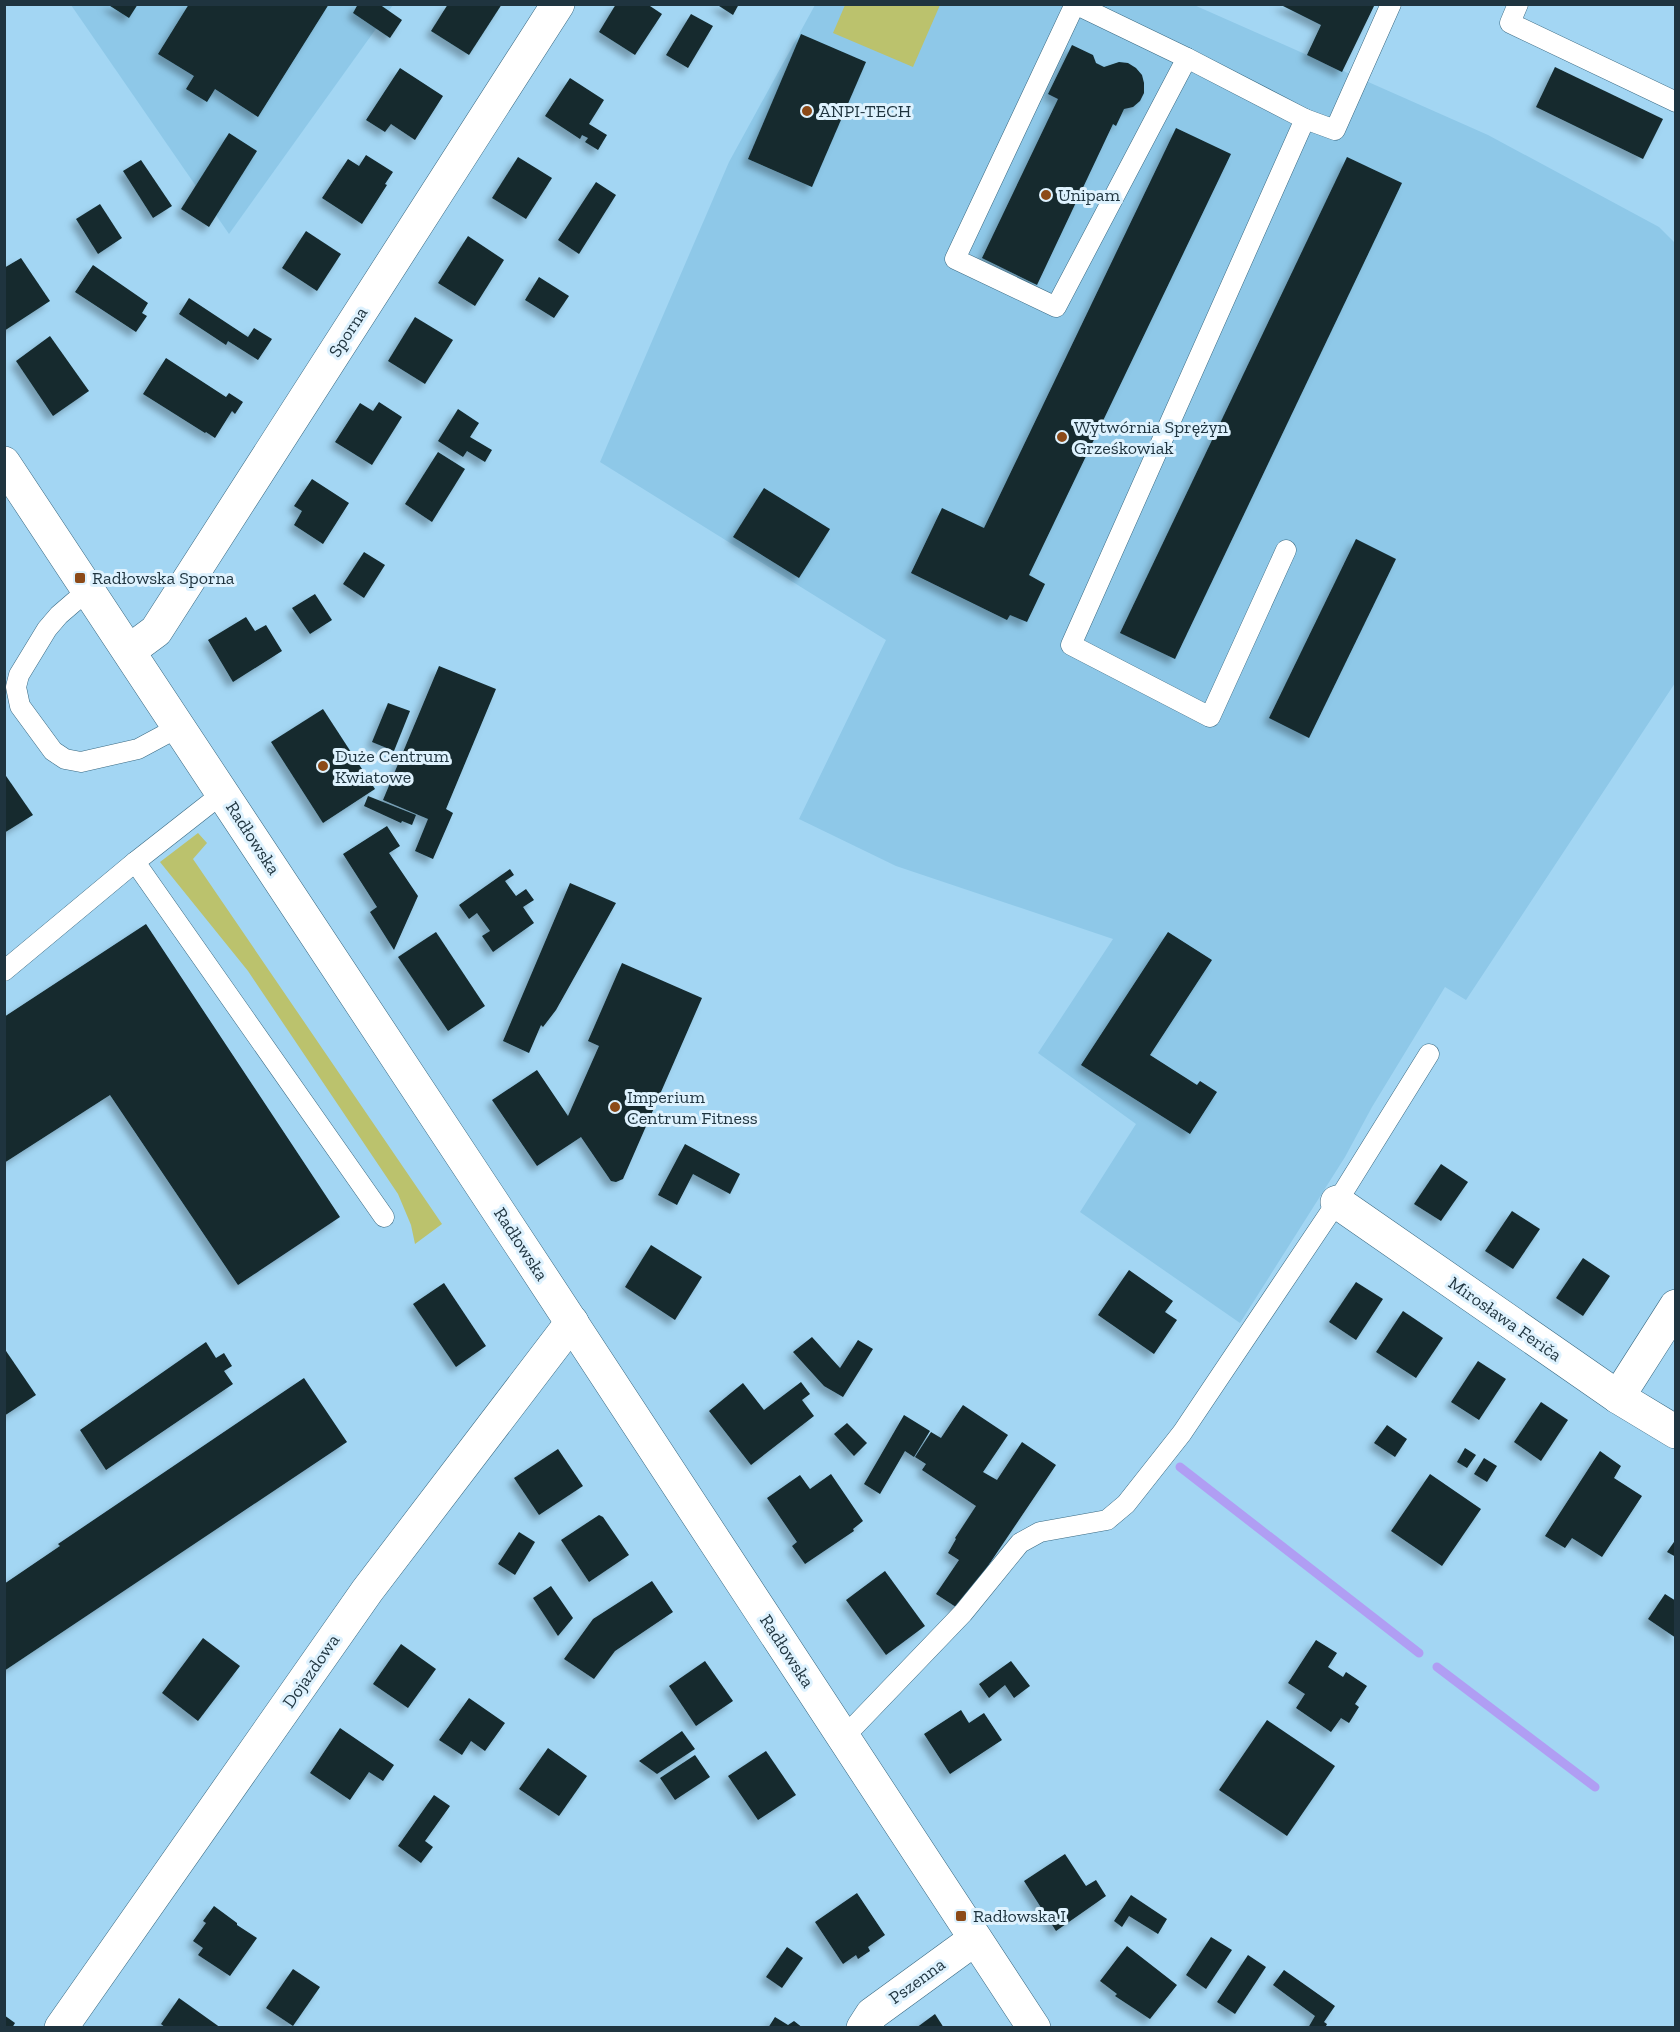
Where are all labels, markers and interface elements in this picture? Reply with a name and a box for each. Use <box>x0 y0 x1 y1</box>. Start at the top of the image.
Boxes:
place label: ANPI-TECH <box>819 100 911 122</box>
marker: ANPI-TECH <box>800 104 814 118</box>
place label: Unipam <box>1058 184 1120 206</box>
marker: Unipam <box>1039 188 1053 202</box>
street label: Sporna <box>324 303 372 361</box>
place label: Wytwórnia Sprężyn Grześkowiak <box>1074 416 1229 459</box>
marker: Wytwórnia Sprężyn Grześkowiak <box>1055 430 1069 444</box>
place label: Radłowska Sporna <box>92 567 235 589</box>
marker: Radłowska Sporna <box>73 571 87 585</box>
place label: Duże Centrum Kwiatowe <box>335 745 449 788</box>
marker: Duże Centrum Kwiatowe <box>316 759 330 773</box>
street label: Radłowska <box>221 797 285 879</box>
place label: Imperium Centrum Fitness <box>627 1086 758 1129</box>
marker: Imperium Centrum Fitness <box>608 1100 622 1114</box>
street label: Radłowska <box>489 1203 553 1285</box>
street label: Mirosława Feriča <box>1444 1272 1566 1366</box>
street label: Radłowska <box>755 1610 819 1692</box>
street label: Dojazdowa <box>278 1630 345 1712</box>
place label: Radłowska I <box>973 1905 1066 1927</box>
marker: Radłowska I <box>954 1909 968 1923</box>
street label: Pszenna <box>885 1953 950 2009</box>

